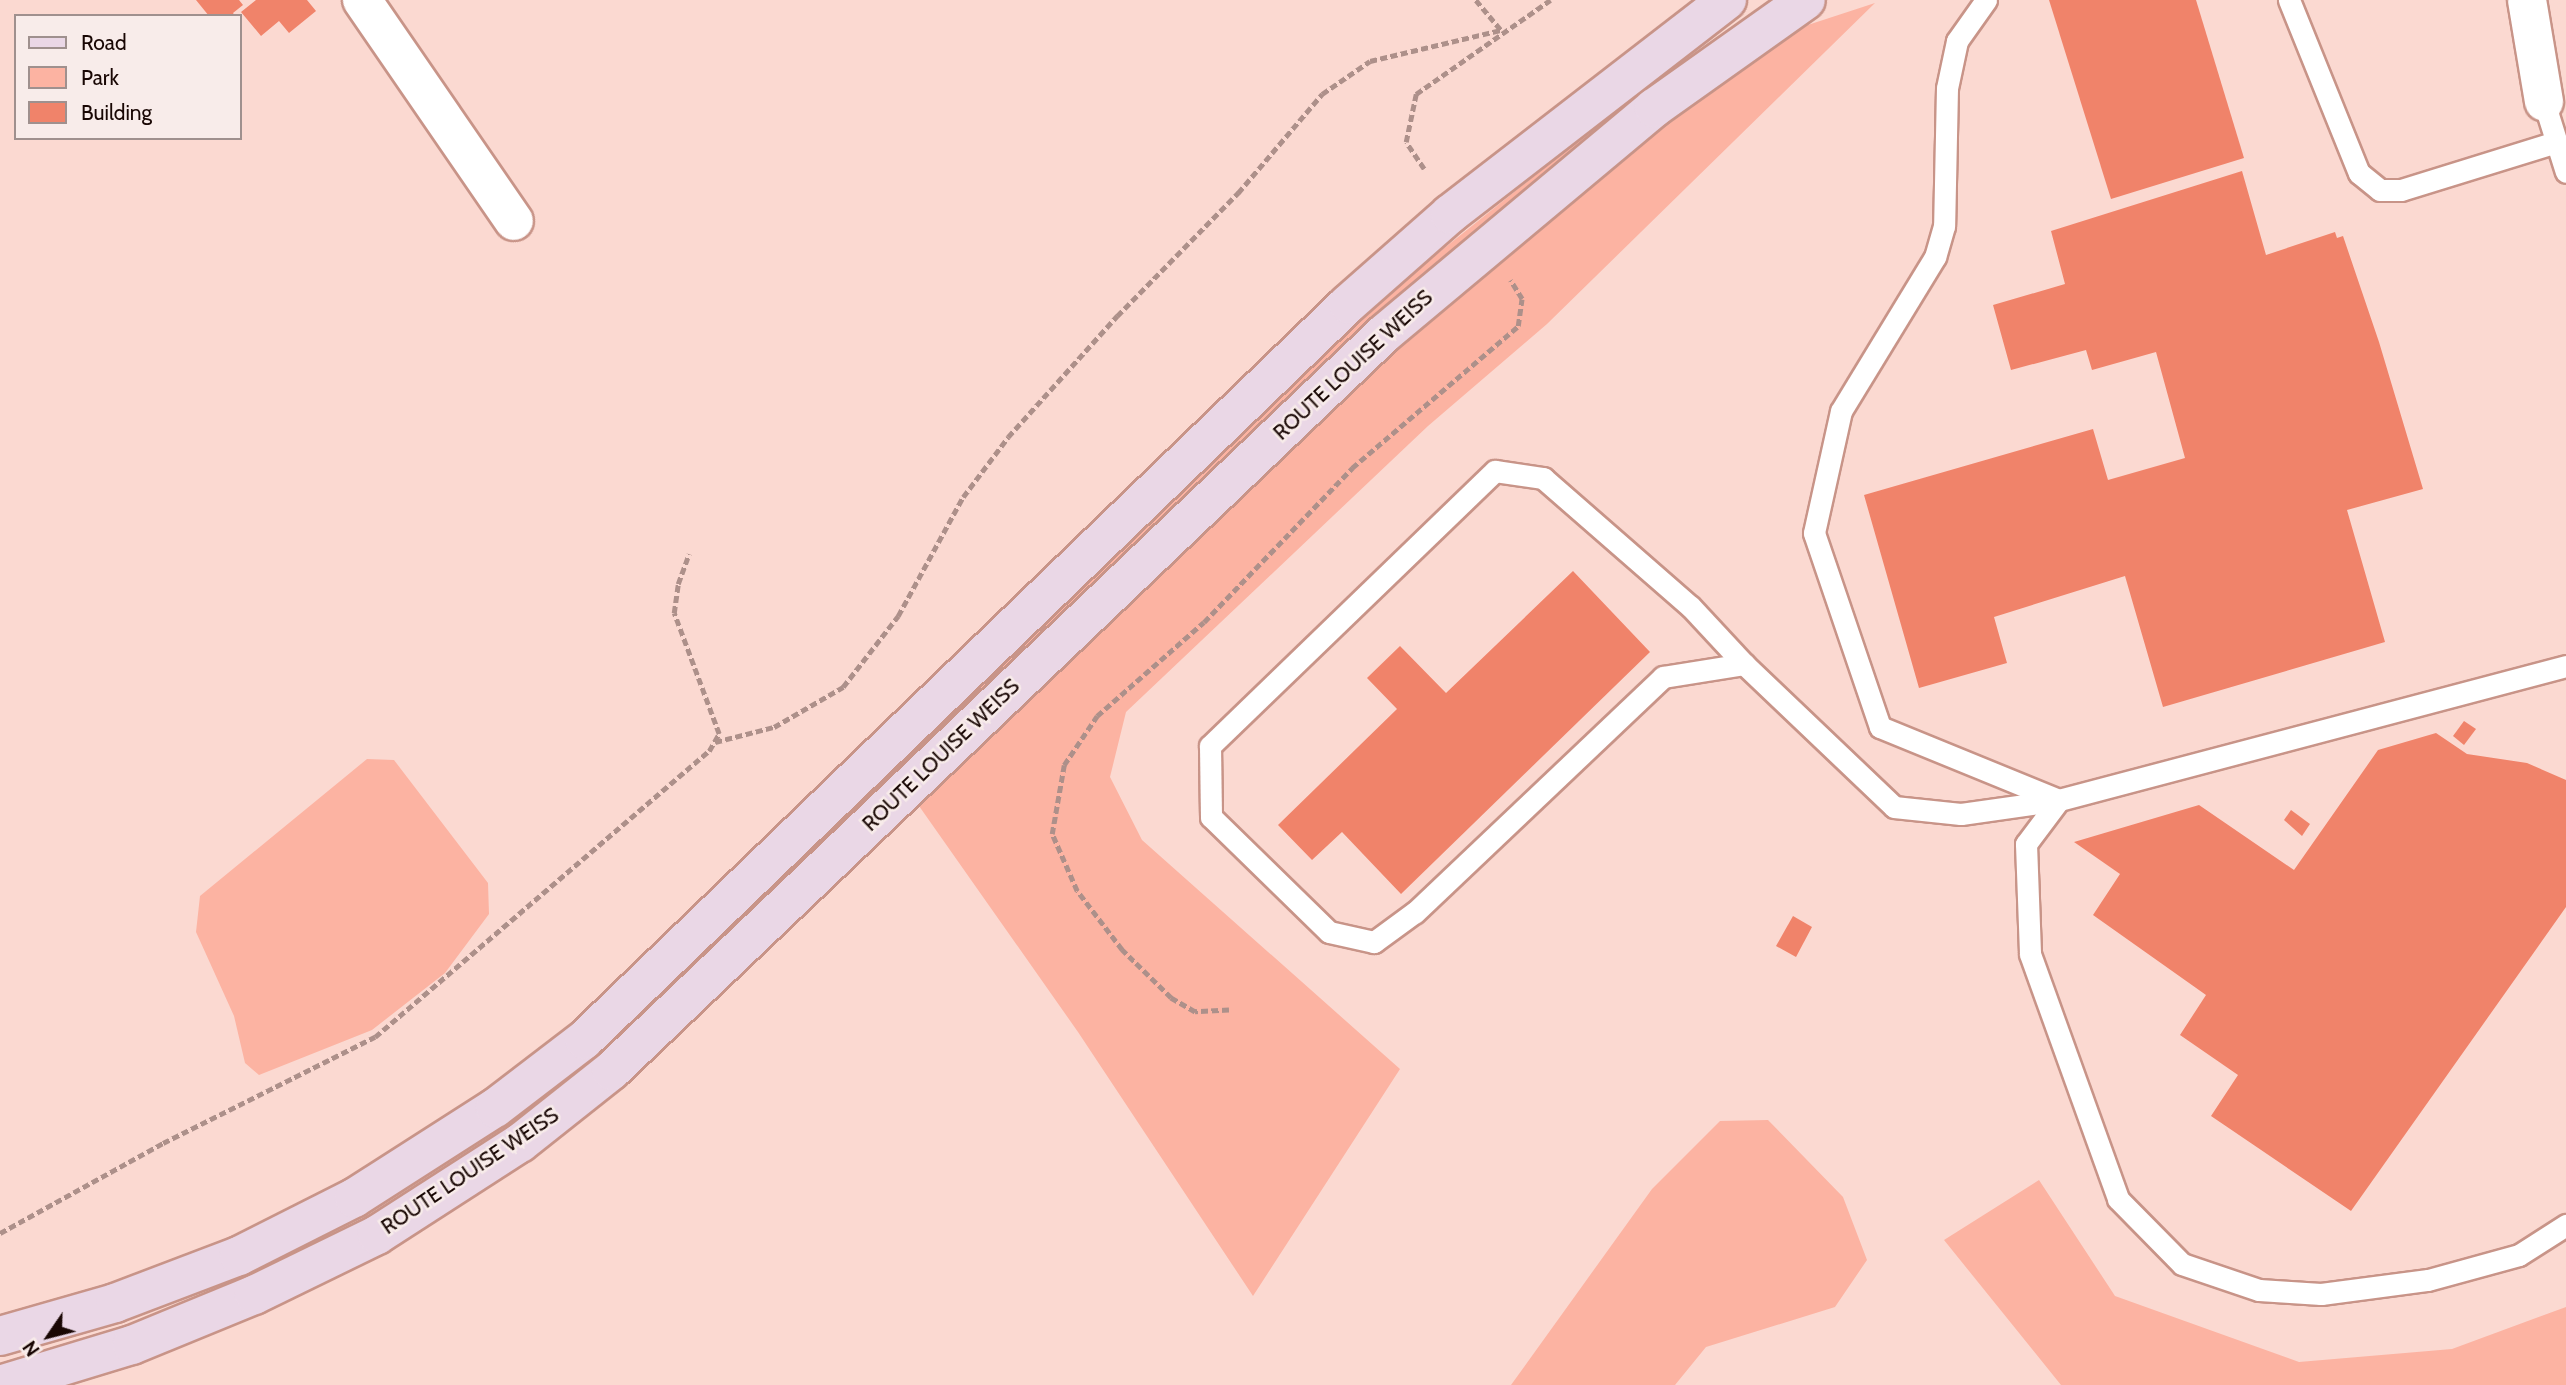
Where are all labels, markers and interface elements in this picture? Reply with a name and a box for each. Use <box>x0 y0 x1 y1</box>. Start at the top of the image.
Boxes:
legend <box>14 14 242 140</box>
text: Road <box>81 30 127 55</box>
text: Park <box>81 65 119 90</box>
text: Building <box>81 100 152 125</box>
street label: ROUTE LOUISE WEISS <box>1268 285 1438 445</box>
street label: ROUTE LOUISE WEISS <box>857 674 1025 836</box>
street label: ROUTE LOUISE WEISS <box>377 1102 563 1240</box>
north arrow <box>14 1301 84 1371</box>
text: N <box>18 1336 45 1360</box>

